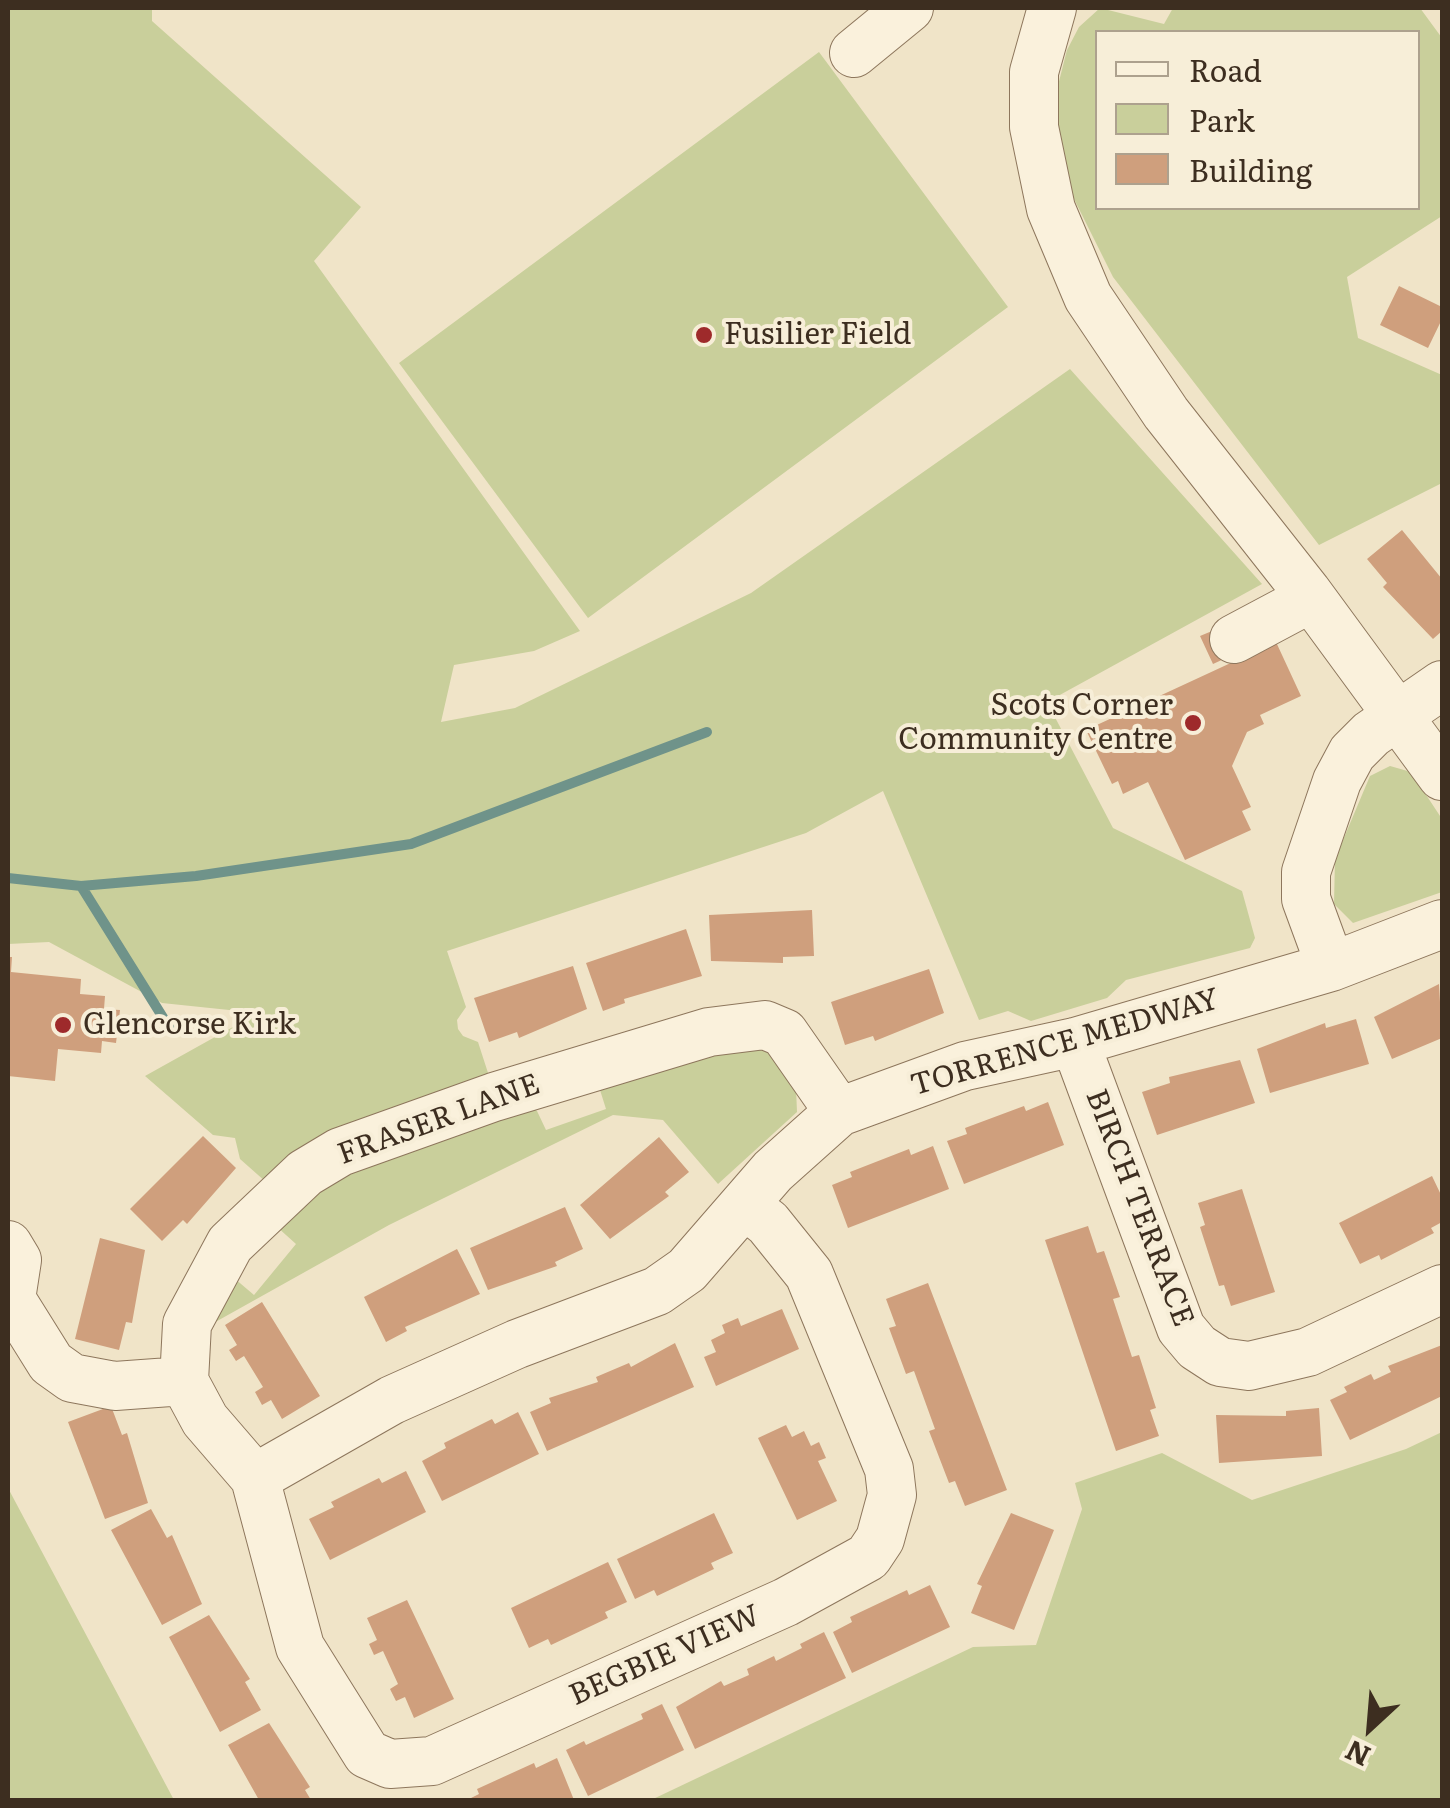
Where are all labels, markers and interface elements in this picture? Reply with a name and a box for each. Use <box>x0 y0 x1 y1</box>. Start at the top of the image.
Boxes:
legend <box>1095 30 1420 210</box>
text: Road <box>1189 47 1262 91</box>
text: Park <box>1189 97 1255 141</box>
text: Building <box>1189 147 1313 191</box>
place label: Fusilier Field <box>724 317 911 353</box>
marker: Fusilier Field <box>693 324 715 346</box>
place label: Scots Corner Community Centre <box>898 688 1173 758</box>
marker: Scots Corner Community Centre <box>1182 712 1204 734</box>
street label: TORRENCE MEDWAY <box>907 982 1223 1104</box>
place label: Glencorse Kirk <box>83 1007 296 1043</box>
marker: Glencorse Kirk <box>52 1014 74 1036</box>
street label: FRASER LANE <box>333 1067 545 1173</box>
street label: BIRCH TERRACE <box>1077 1084 1201 1332</box>
street label: BEGBIE VIEW <box>564 1598 766 1714</box>
north arrow <box>1320 1678 1420 1778</box>
text: N <box>1337 1731 1377 1779</box>

